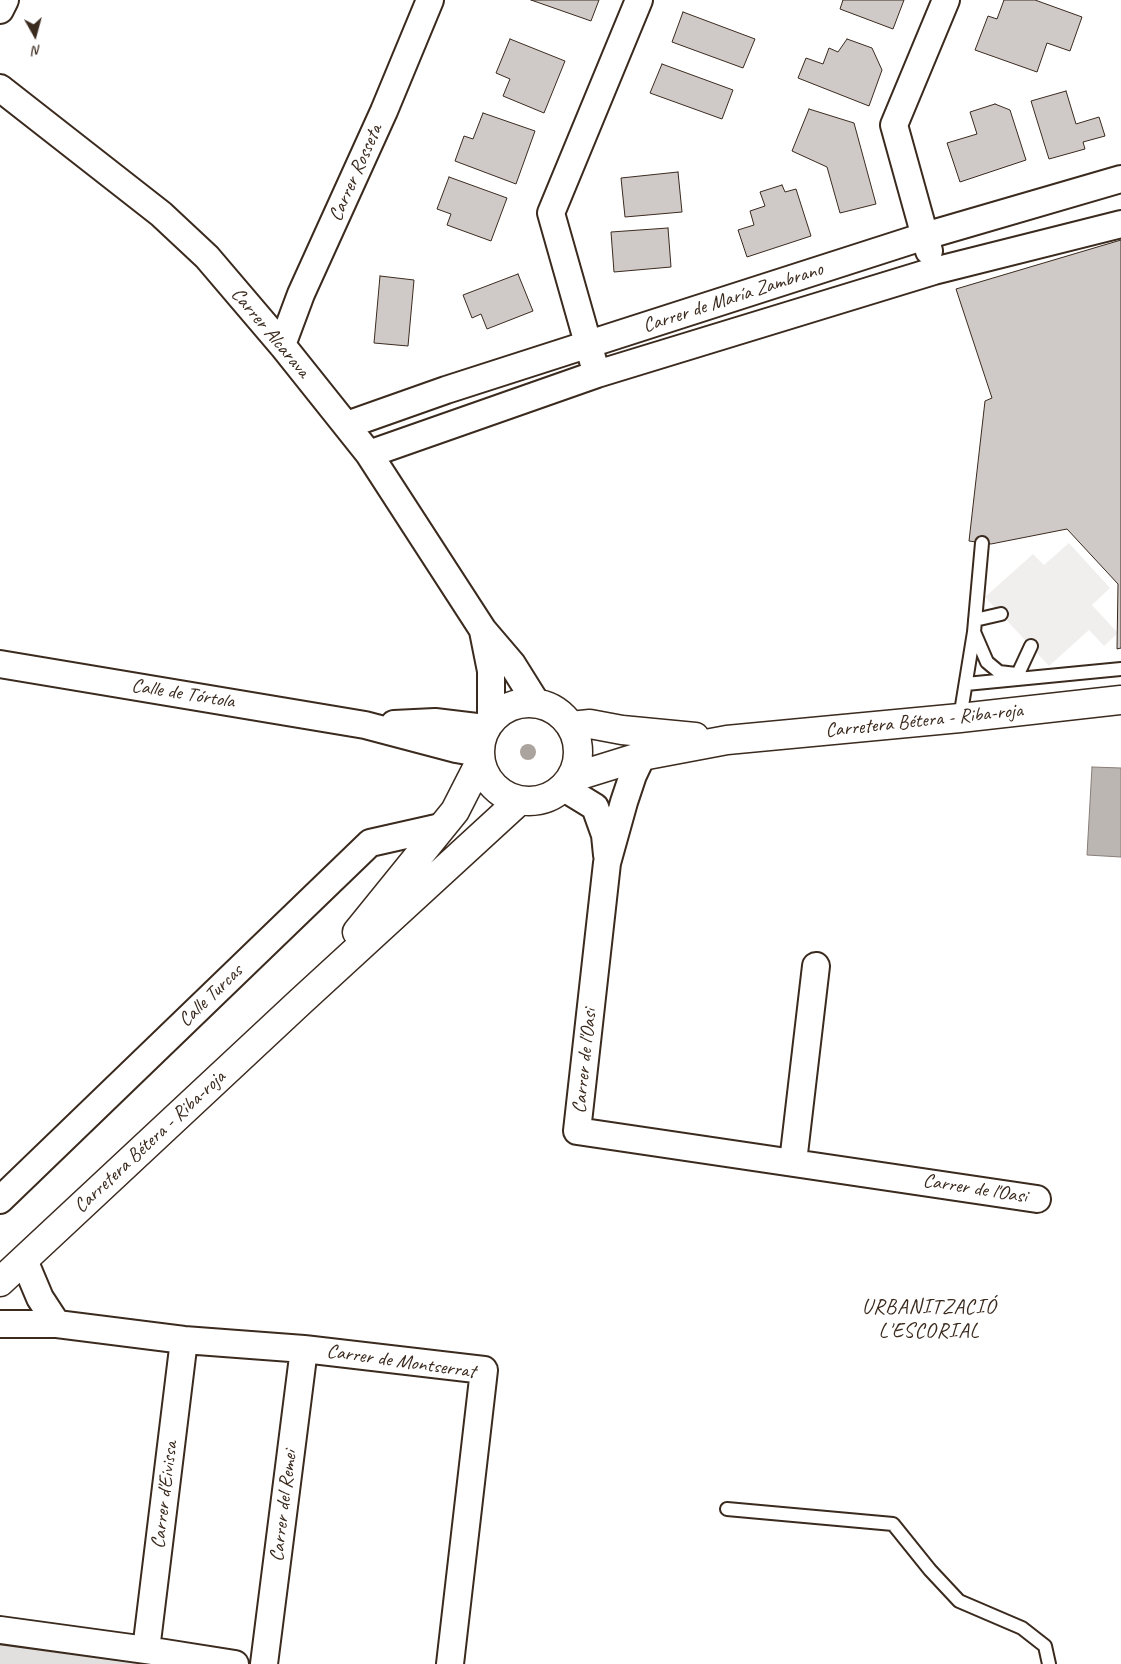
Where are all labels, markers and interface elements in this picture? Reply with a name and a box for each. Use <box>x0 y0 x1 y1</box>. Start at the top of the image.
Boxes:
north arrow <box>10 10 60 60</box>
text: N <box>32 41 42 59</box>
street label: Carrer Rosseta <box>324 121 388 225</box>
street label: Carrer de María Zambrano <box>640 258 826 338</box>
street label: Carrer Alcarava <box>225 283 315 383</box>
street label: Calle de Tórtola <box>130 674 236 714</box>
street label: Carretera Bétera - Riba-roja <box>824 699 1024 743</box>
street label: Calle Turcas <box>174 960 248 1032</box>
street label: Carrer de l'Oasi <box>568 1007 602 1115</box>
street label: Carretera Bétera - Riba-roja <box>69 1066 231 1218</box>
street label: Carrer de l'Oasi <box>921 1169 1029 1209</box>
district label: URBANITZACIÓ L'ESCORIAL <box>861 1294 997 1344</box>
street label: Carrer de Montserrat <box>325 1340 477 1384</box>
street label: Carrer d'Eivissa <box>147 1440 183 1550</box>
street label: Carrer del Remei <box>265 1449 303 1563</box>

